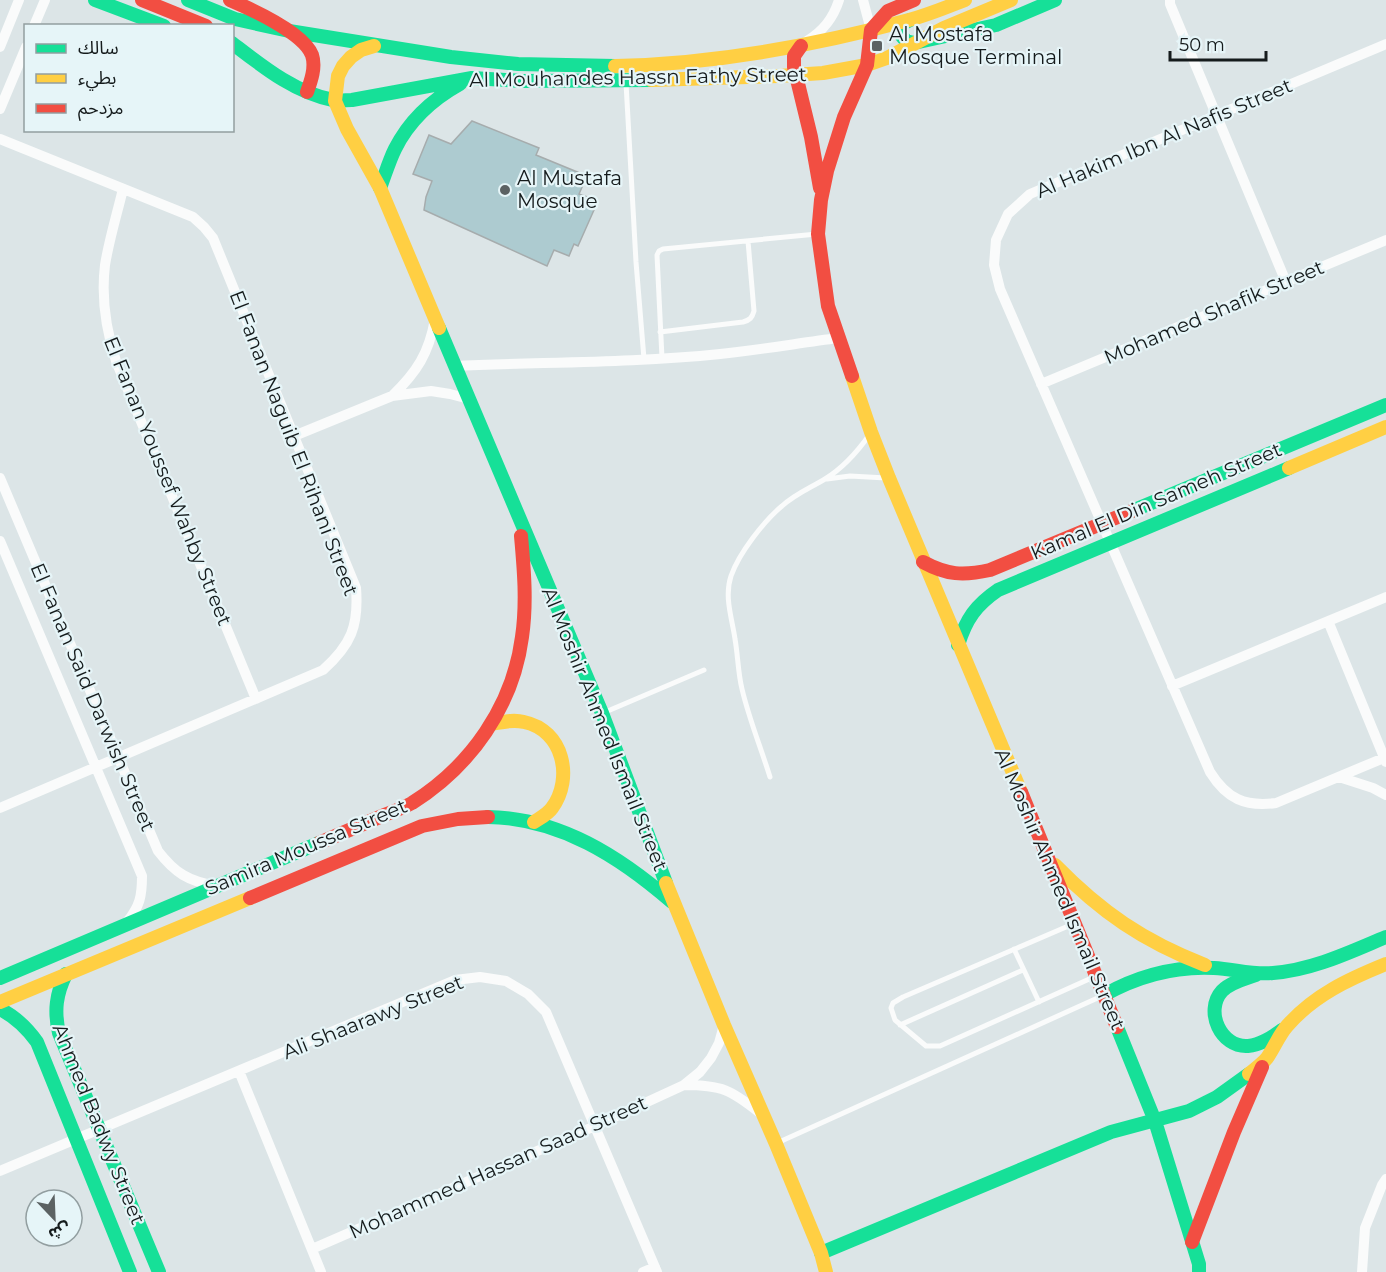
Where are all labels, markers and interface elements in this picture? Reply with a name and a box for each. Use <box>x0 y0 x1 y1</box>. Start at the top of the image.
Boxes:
place label: Al Mostafa Mosque Terminal <box>889 22 1062 69</box>
legend <box>24 24 234 132</box>
scale bar <box>1170 24 1266 62</box>
text: 50 m <box>1179 34 1225 56</box>
text: سالك <box>78 37 119 59</box>
marker: Al Mostafa Mosque Terminal <box>870 39 884 53</box>
street label: Al Mouhandes Hassn Fathy Street <box>469 62 807 92</box>
text: بطيء <box>78 67 116 91</box>
street label: Al Hakim Ibn Al Nafis Street <box>1032 73 1296 203</box>
text: مزدحم <box>78 97 123 121</box>
place label: Al Mustafa Mosque <box>517 166 622 213</box>
marker: Al Mustafa Mosque <box>498 183 512 197</box>
street label: Mohamed Shafik Street <box>1100 255 1328 369</box>
street label: El Fanan Naguib El Rihani Street <box>225 287 363 599</box>
street label: El Fanan Youssef Wahby Street <box>99 333 237 629</box>
street label: Kamal El Din Sameh Street <box>1027 437 1285 565</box>
street label: El Fanan Said Darwish Street <box>25 559 161 835</box>
street label: Al Moshir Ahmed Ismail Street <box>537 584 673 874</box>
street label: Al Moshir Ahmed Ismail Street <box>990 745 1130 1033</box>
street label: Samira Moussa Street <box>201 794 411 900</box>
street label: Ali Shaarawy Street <box>279 970 467 1064</box>
street label: Ahmed Badwy Street <box>48 1020 150 1228</box>
street label: Mohammed Hassan Saad Street <box>345 1090 651 1244</box>
north arrow <box>24 1188 84 1248</box>
text: ش <box>46 1218 73 1244</box>

